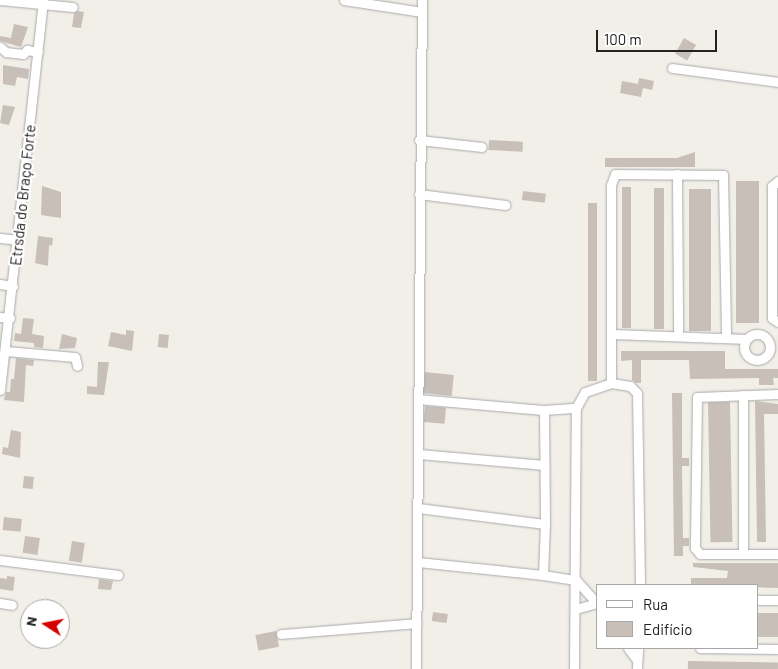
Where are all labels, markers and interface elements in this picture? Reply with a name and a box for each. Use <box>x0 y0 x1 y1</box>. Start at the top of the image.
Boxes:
scale bar <box>598 20 719 52</box>
text: 100 m <box>604 30 642 48</box>
street label: Etrsda do Braço Forte <box>7 124 39 266</box>
legend <box>596 584 758 649</box>
text: Rua <box>643 595 668 613</box>
north arrow <box>20 599 70 649</box>
text: N <box>22 615 40 627</box>
text: Edifício <box>643 620 692 638</box>

